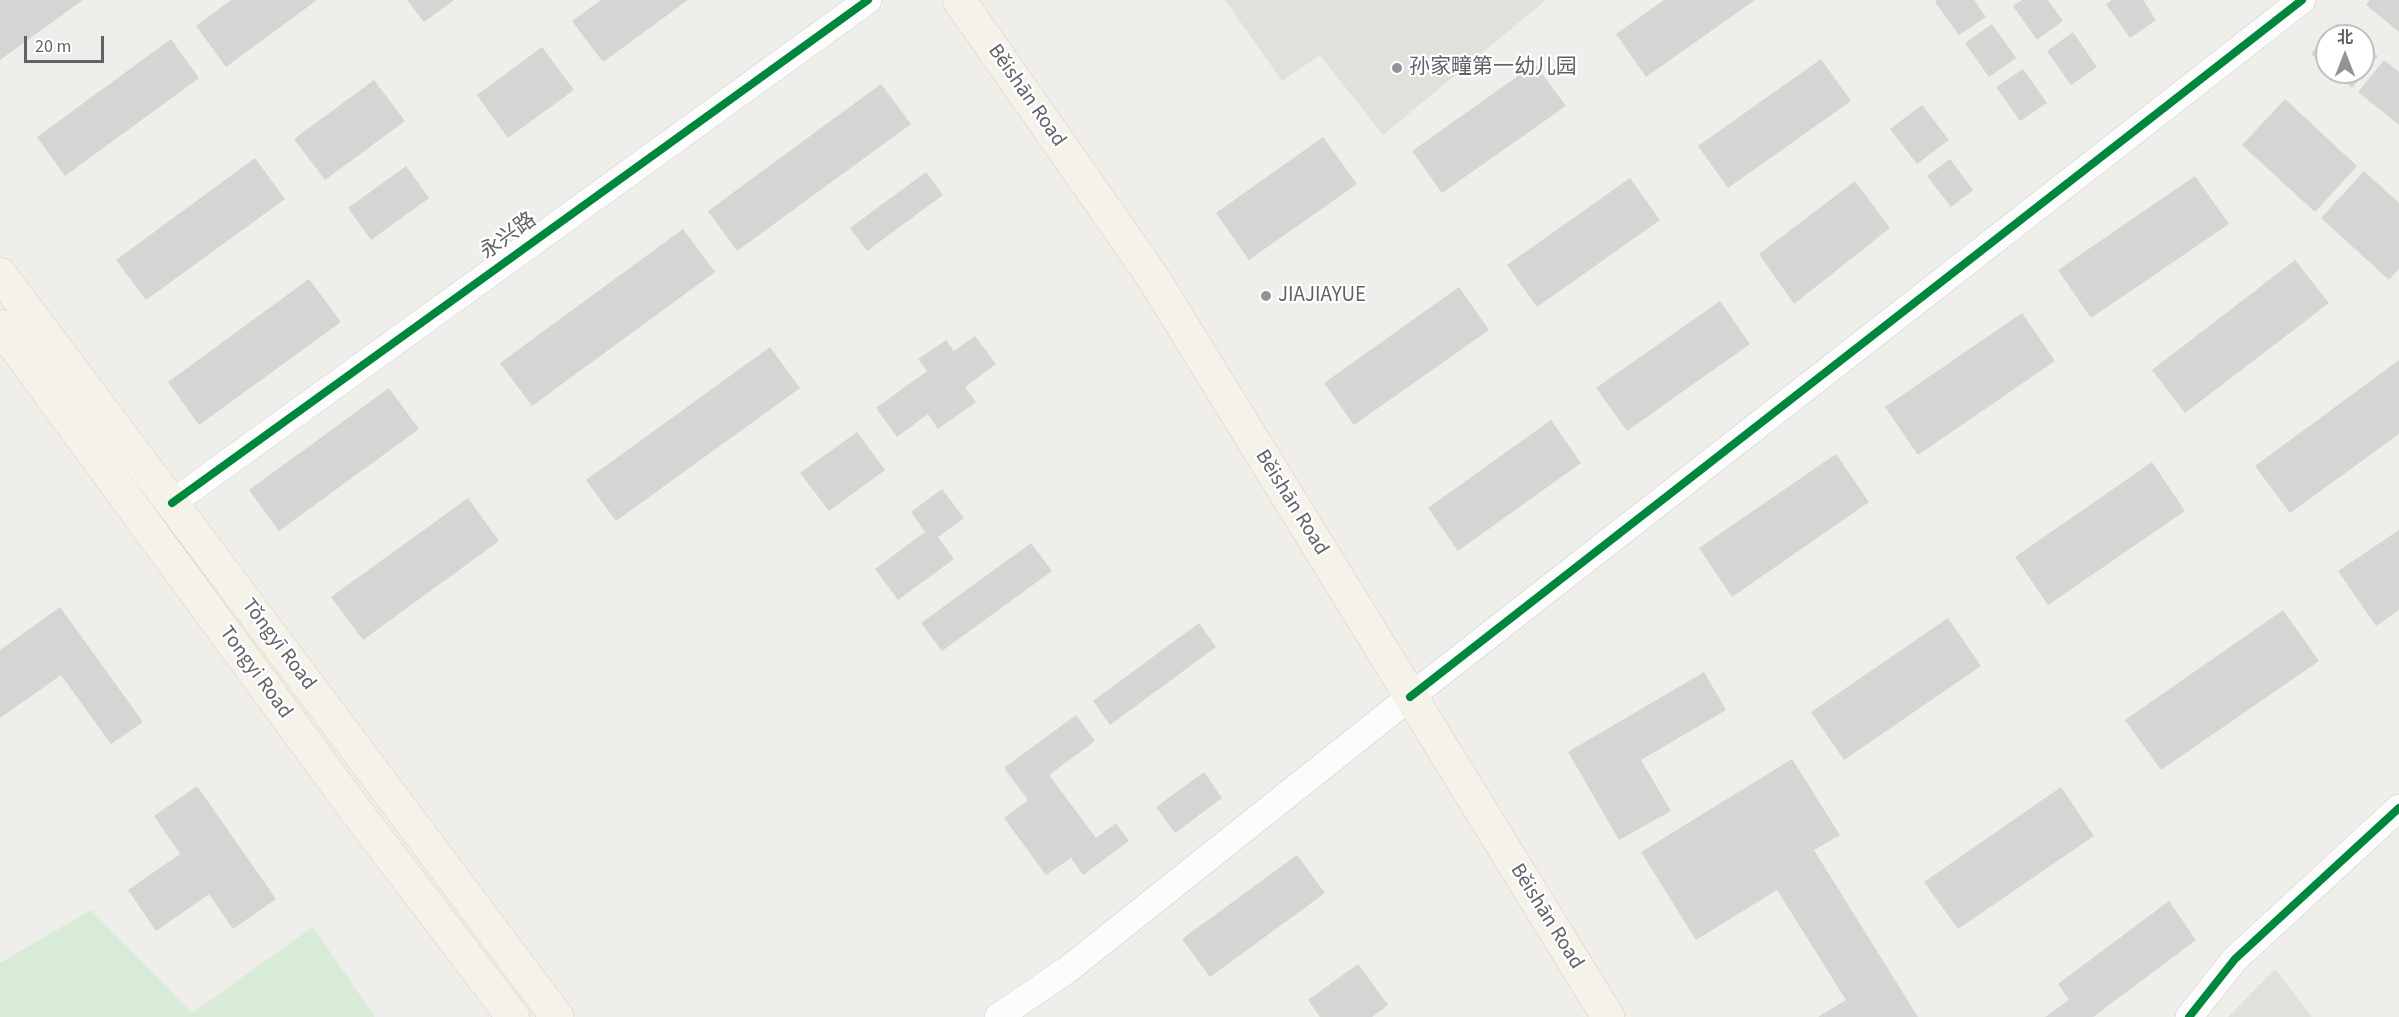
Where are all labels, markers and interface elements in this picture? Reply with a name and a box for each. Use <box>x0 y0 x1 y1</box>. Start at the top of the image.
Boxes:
scale bar <box>27 24 106 62</box>
north arrow <box>2315 24 2375 84</box>
text: 北 <box>2337 27 2353 49</box>
text: 20 m <box>35 34 71 59</box>
street label: Běishān Road <box>981 40 1071 152</box>
place label: 孙家疃第一幼儿园 <box>1409 55 1577 81</box>
marker: 孙家疃第一幼儿园 <box>1390 61 1404 75</box>
street label: 永兴路 <box>476 208 542 266</box>
place label: JIAJIAYUE <box>1278 283 1366 309</box>
marker: JIAJIAYUE <box>1259 289 1273 303</box>
street label: Běishān Road <box>1249 446 1333 560</box>
street label: Tǒngyī Road <box>235 594 321 696</box>
street label: Tongyi Road <box>213 622 297 724</box>
street label: Běishān Road <box>1504 860 1588 974</box>

